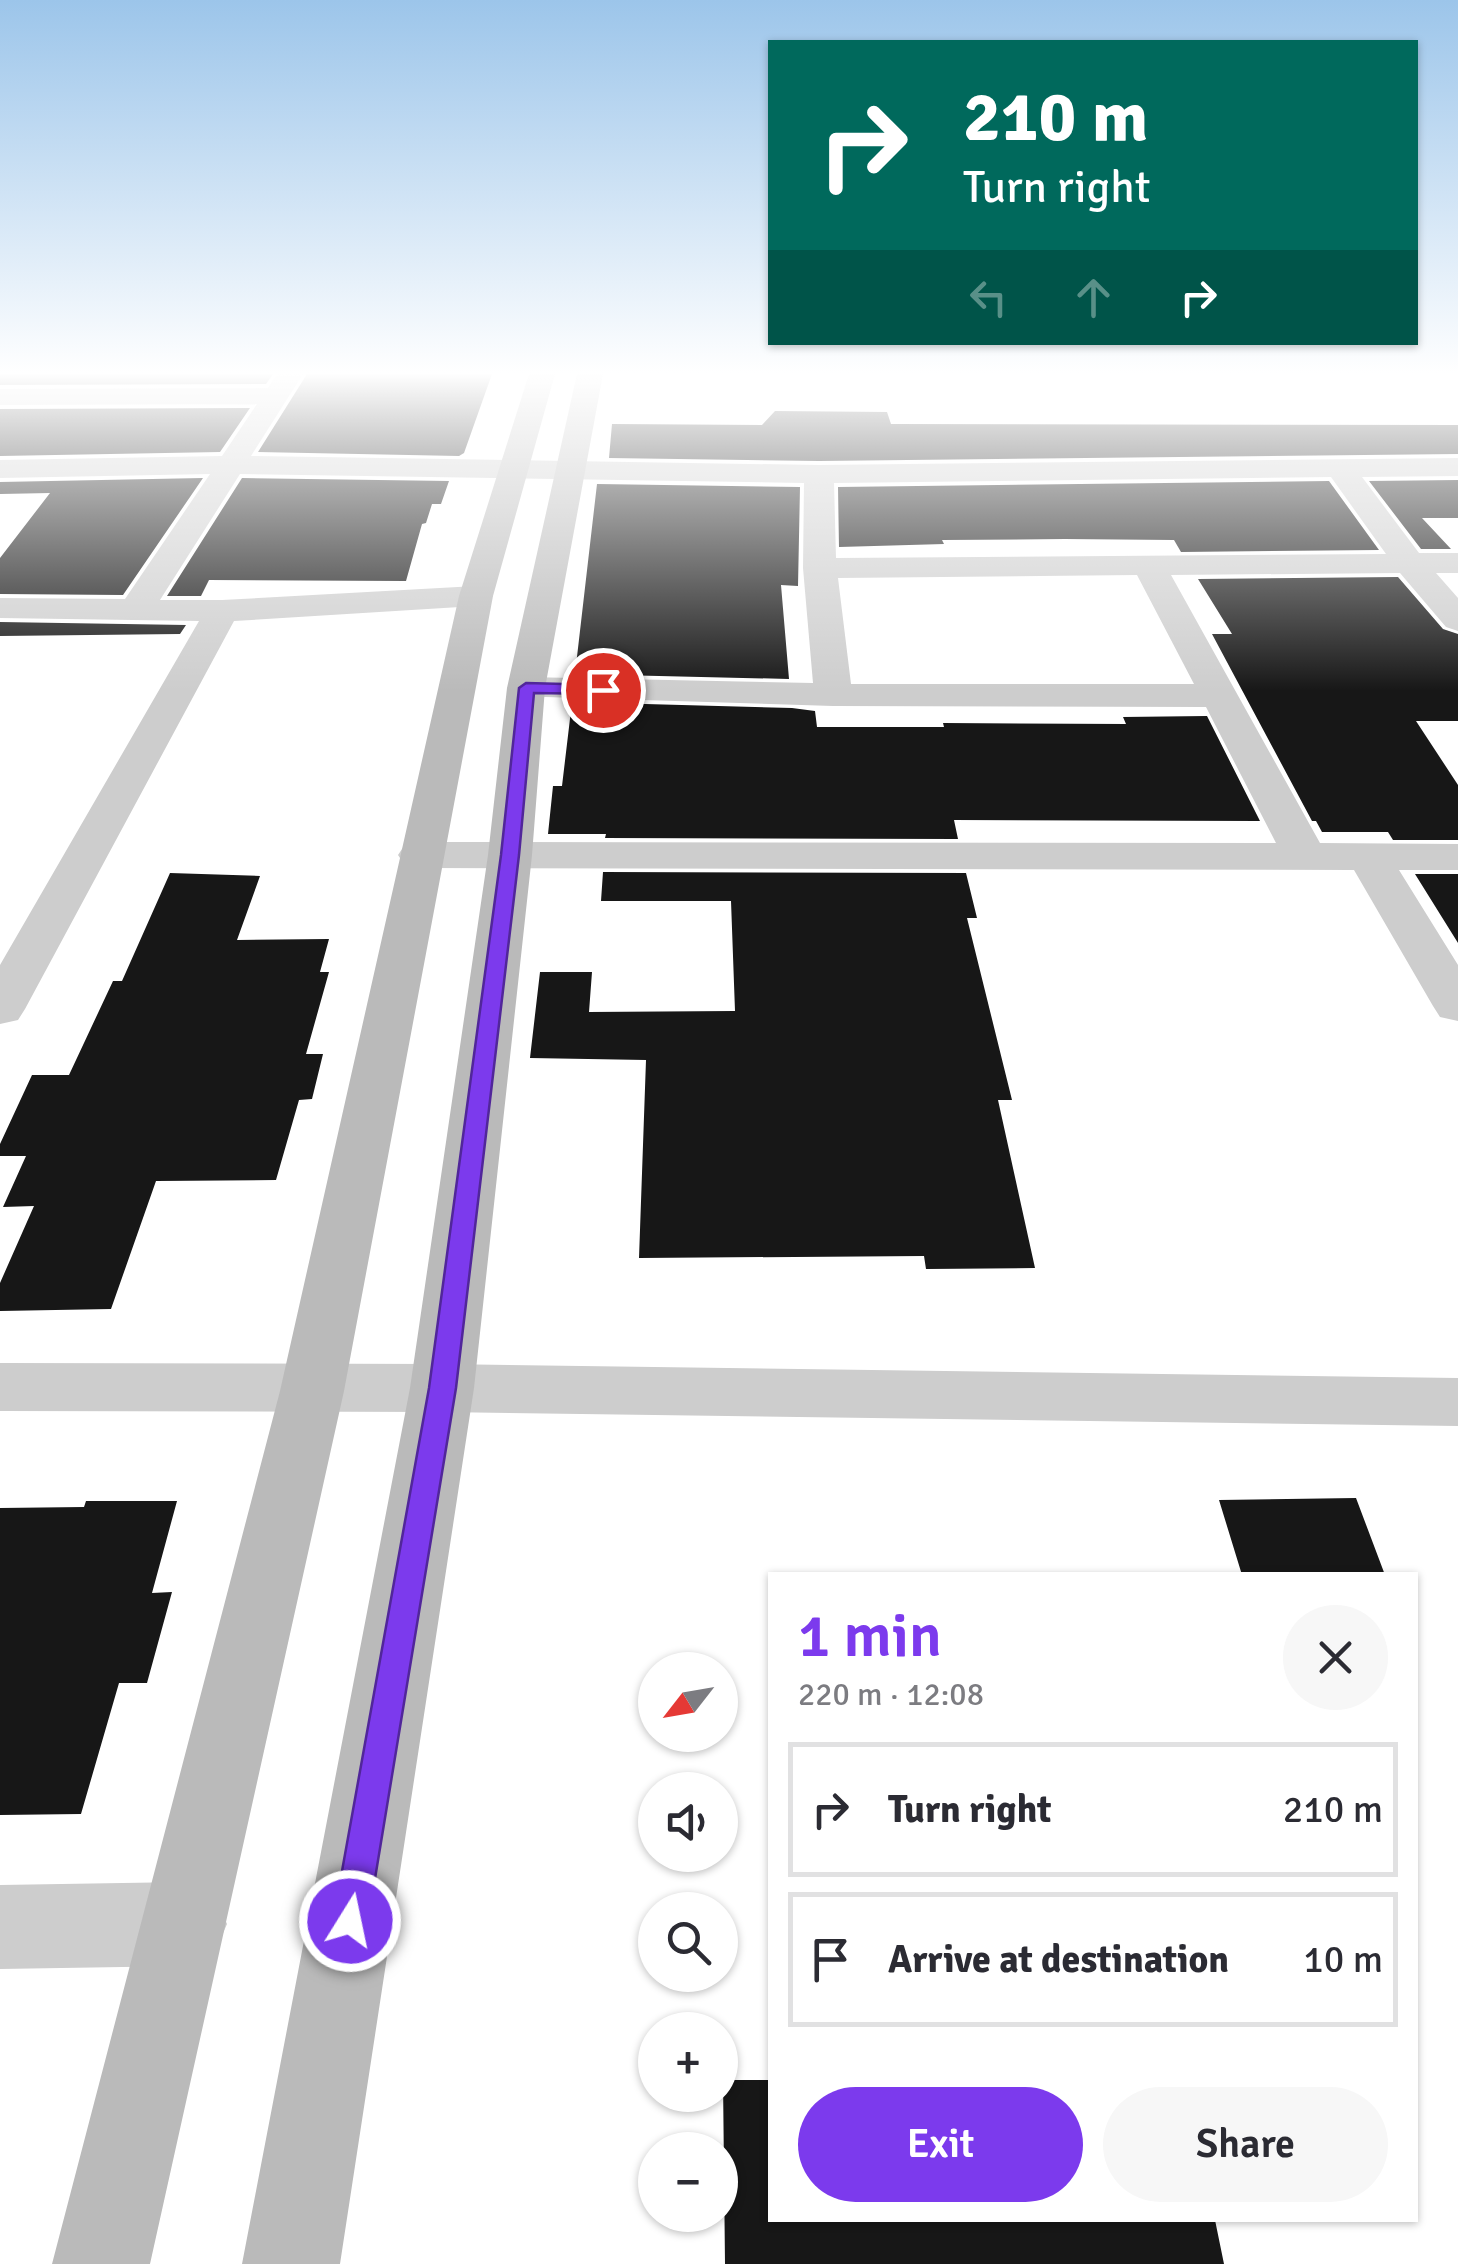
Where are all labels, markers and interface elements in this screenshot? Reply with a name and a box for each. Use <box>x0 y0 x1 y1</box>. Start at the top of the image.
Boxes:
text: 210 m <box>963 74 1148 160</box>
icon: right <box>798 80 928 210</box>
text: Turn right <box>963 160 1151 215</box>
icon: left <box>961 270 1016 325</box>
icon: ahead <box>1066 270 1121 325</box>
icon: right <box>1171 270 1226 325</box>
pin <box>561 648 646 733</box>
icon: arrive <box>576 663 631 718</box>
text: 1 min <box>798 1600 942 1674</box>
button: close <box>1283 1605 1388 1710</box>
north arrow <box>638 1652 738 1752</box>
map controls <box>638 1652 738 2232</box>
text: 220 m · 12:08 <box>798 1675 984 1714</box>
button: sound <box>638 1772 738 1872</box>
icon: right <box>803 1782 858 1837</box>
text: Turn right <box>888 1786 1052 1833</box>
text: 210 m <box>1283 1786 1383 1833</box>
position arrow <box>298 1869 402 1973</box>
button: search <box>638 1892 738 1992</box>
icon: arrive <box>803 1932 858 1987</box>
text: Arrive at destination <box>888 1936 1229 1983</box>
text: 10 m <box>1303 1936 1383 1983</box>
button: + <box>638 2012 738 2112</box>
button: Exit <box>798 2087 1083 2202</box>
button: Share <box>1103 2087 1388 2202</box>
button: − <box>638 2132 738 2232</box>

